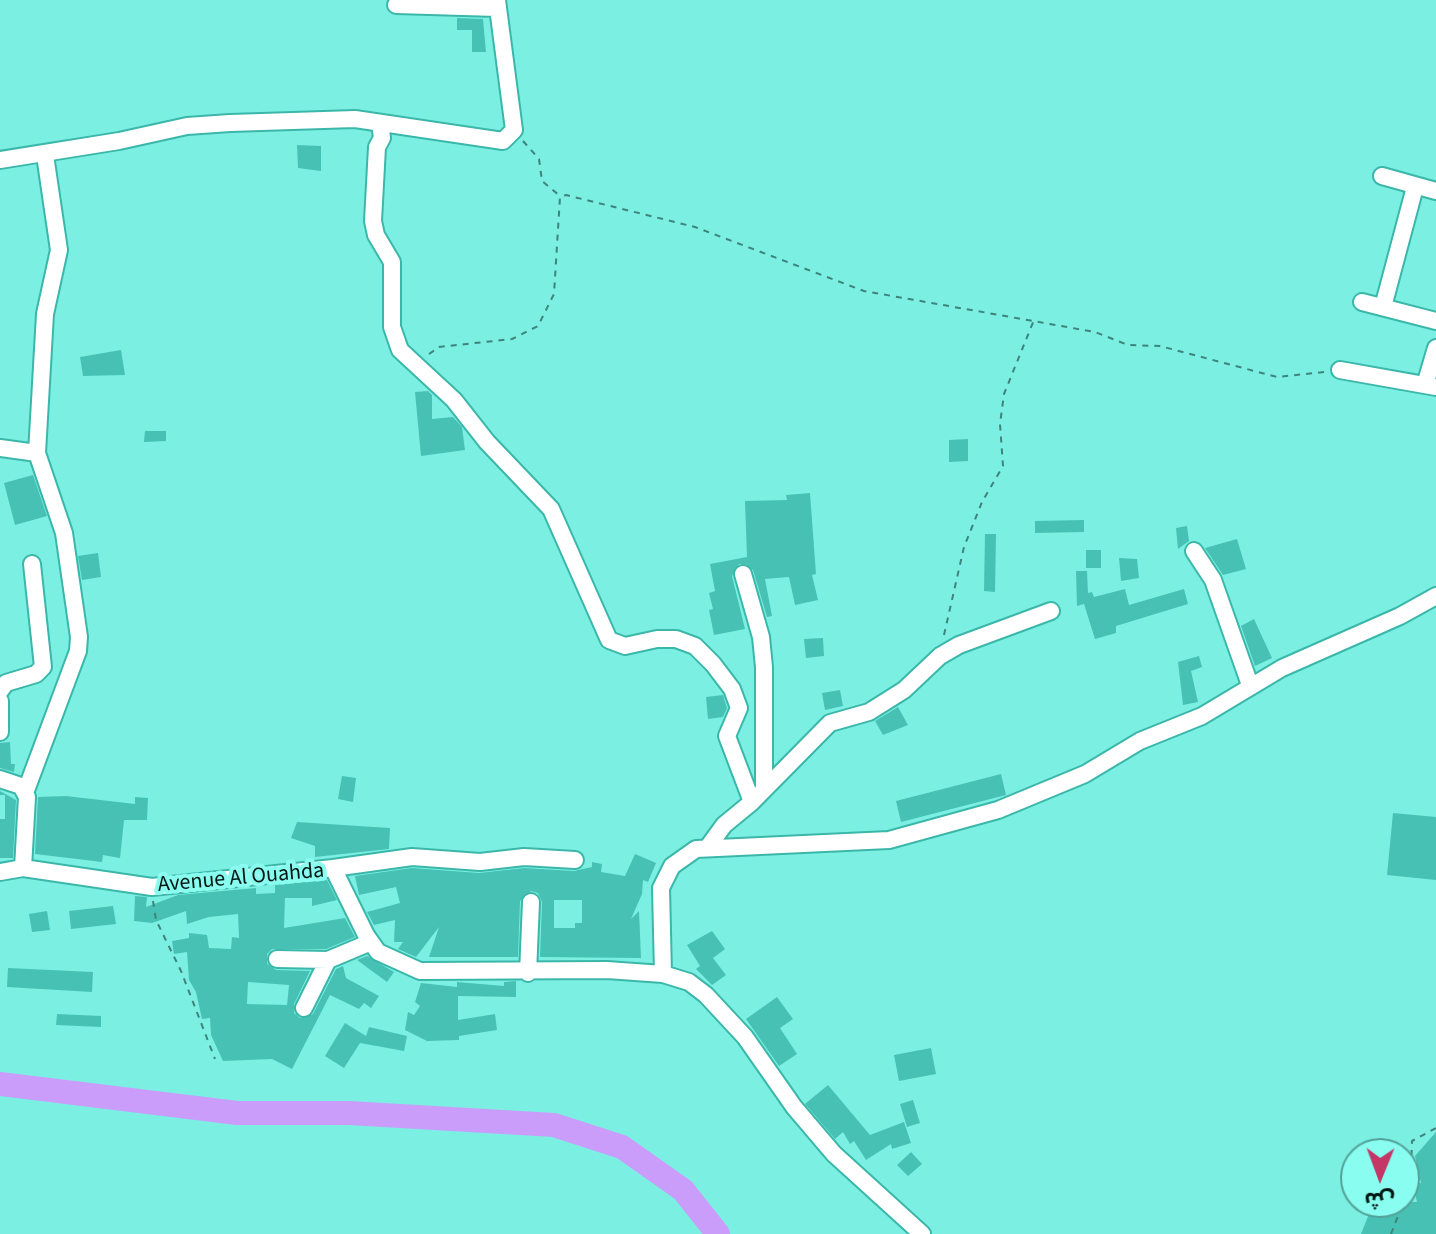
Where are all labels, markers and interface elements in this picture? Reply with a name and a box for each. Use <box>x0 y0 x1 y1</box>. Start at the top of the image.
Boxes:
street label: Avenue Al Ouahda <box>157 859 325 899</box>
north arrow <box>1340 1138 1420 1218</box>
text: ش <box>1364 1184 1395 1216</box>

